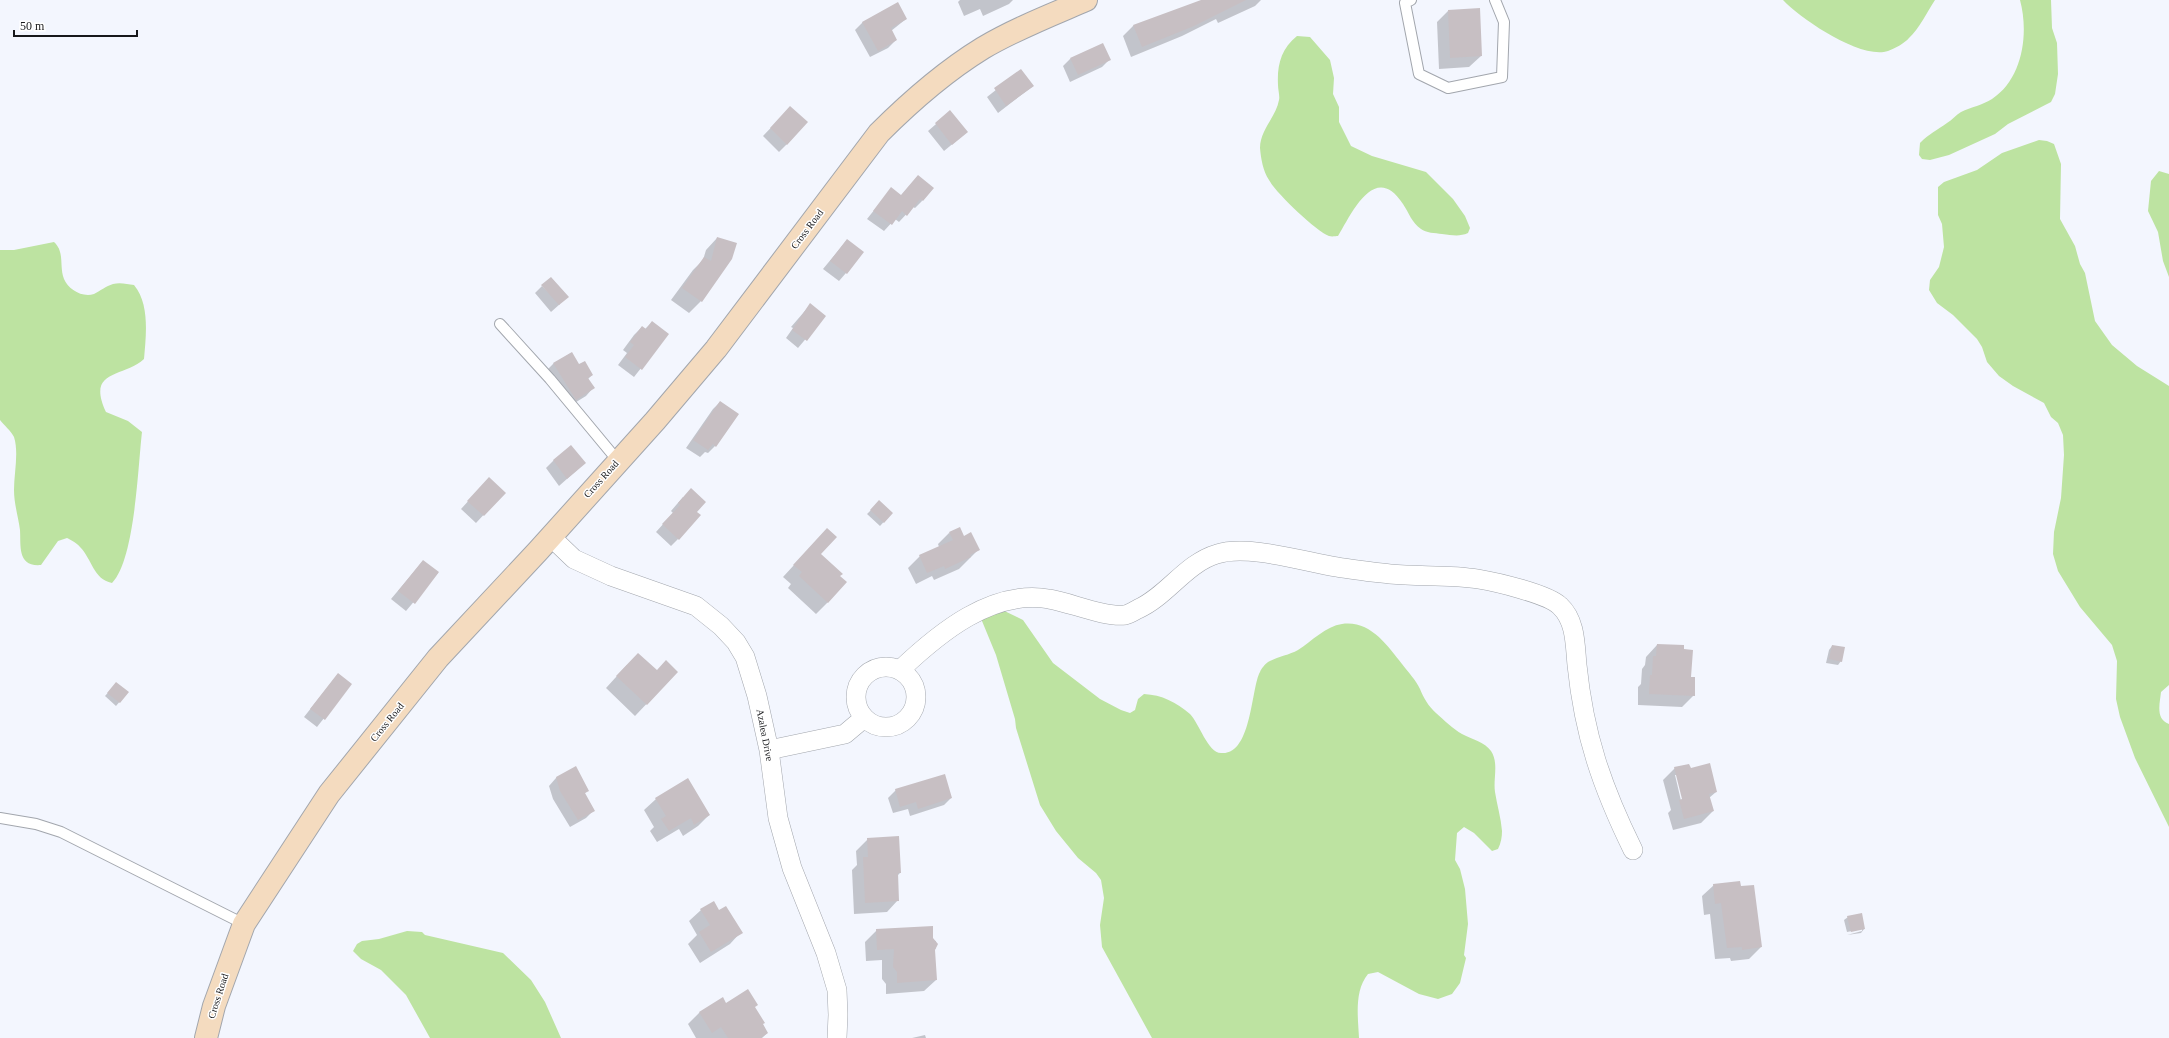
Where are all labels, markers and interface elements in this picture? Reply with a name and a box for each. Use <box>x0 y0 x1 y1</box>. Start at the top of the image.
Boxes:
scale bar <box>14 12 137 38</box>
text: 50 m <box>20 19 45 33</box>
street label: Cross Road <box>789 207 825 251</box>
street label: Cross Road <box>581 458 621 500</box>
street label: Cross Road <box>368 701 406 743</box>
street label: Azalea Drive <box>755 708 776 763</box>
street label: Cross Road <box>206 972 230 1020</box>

